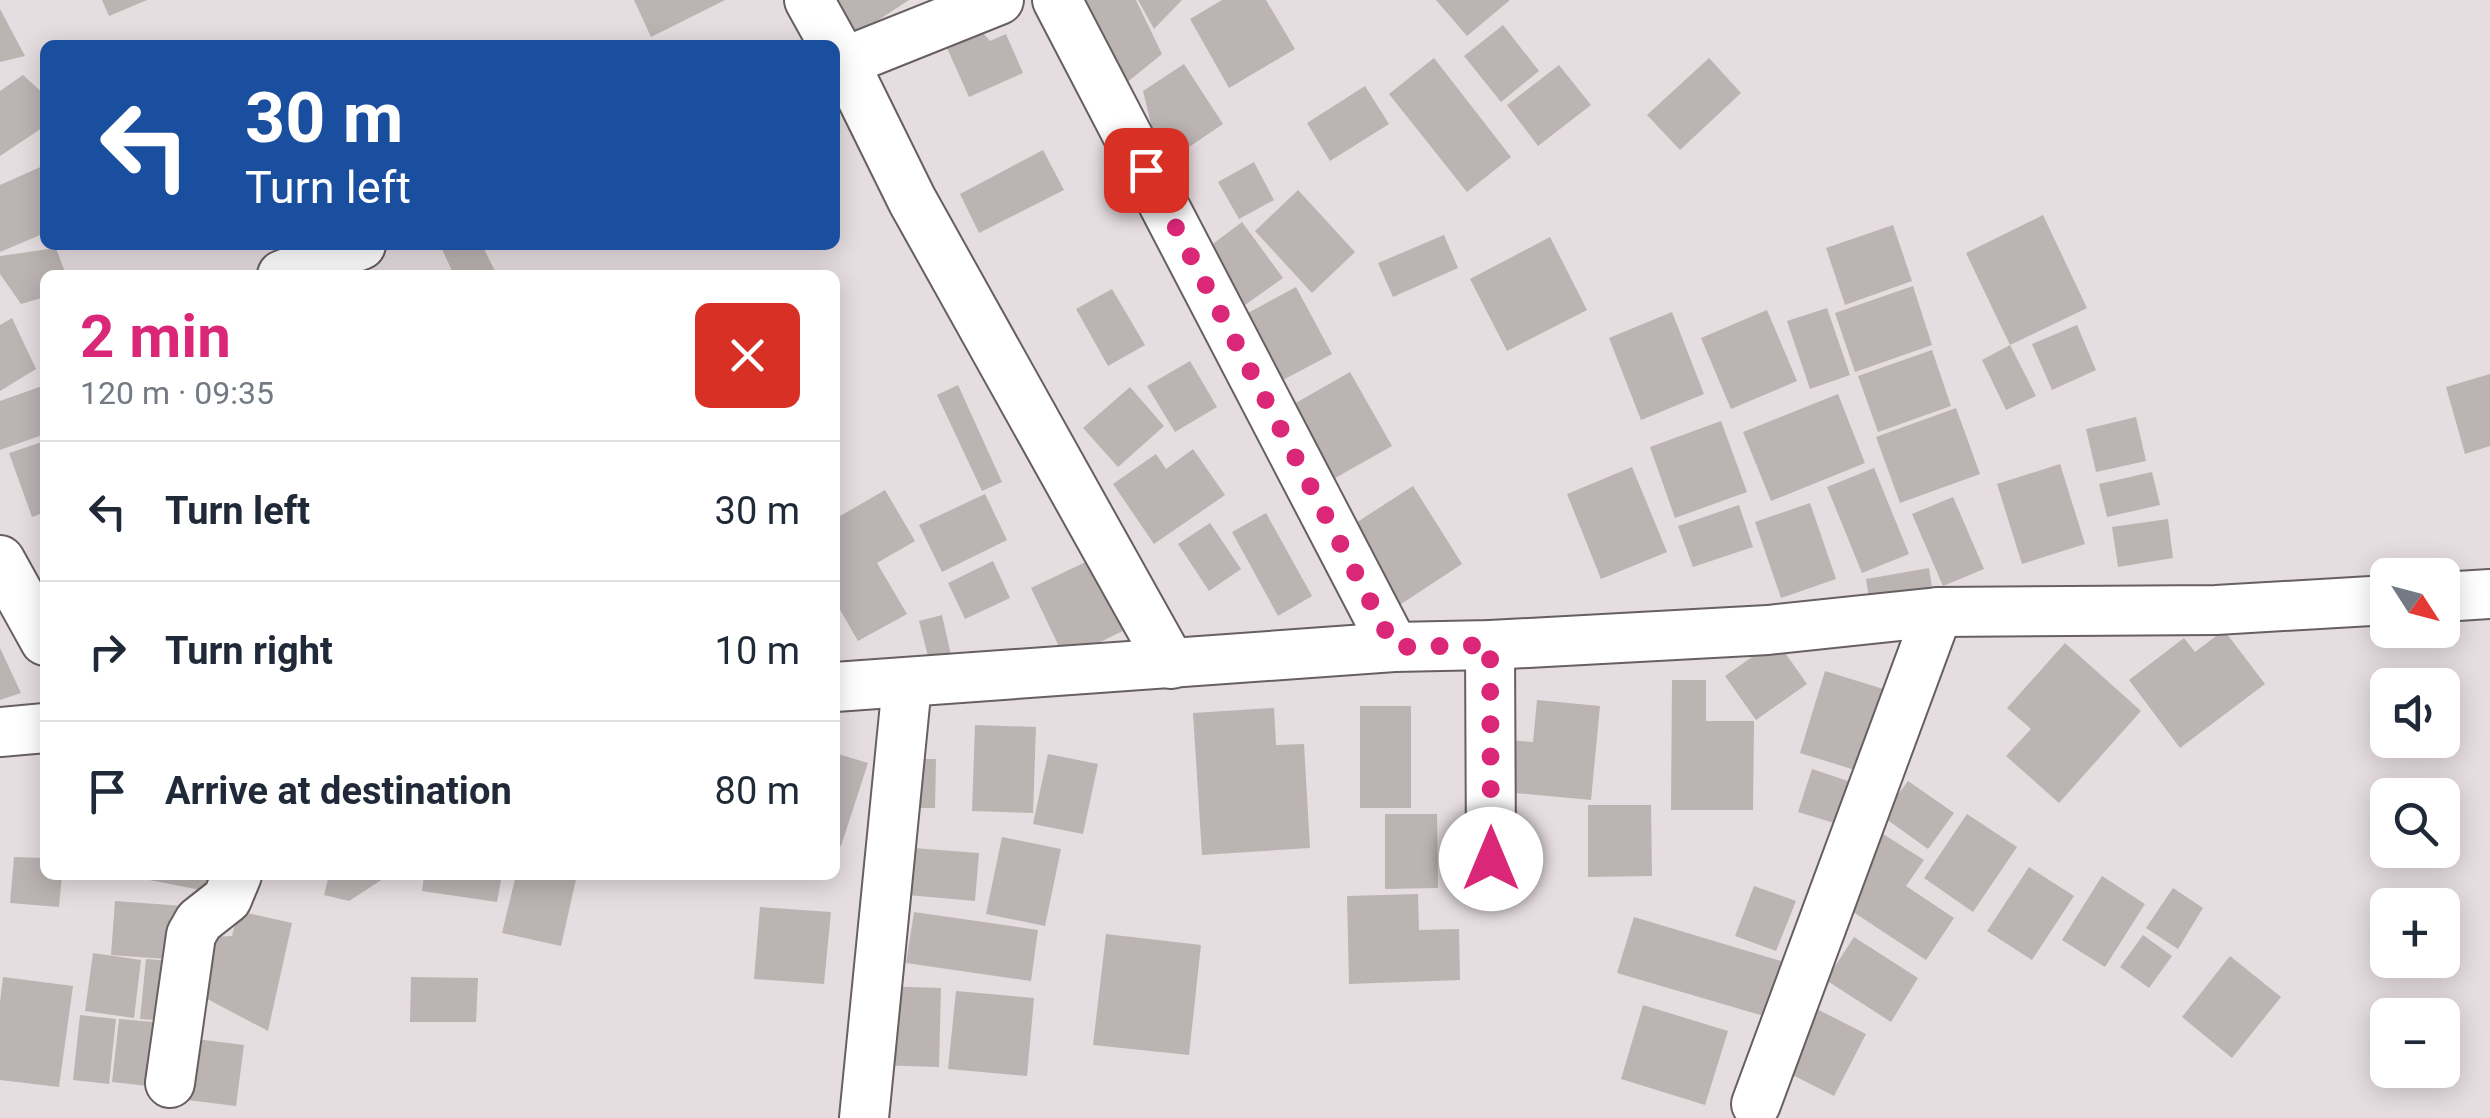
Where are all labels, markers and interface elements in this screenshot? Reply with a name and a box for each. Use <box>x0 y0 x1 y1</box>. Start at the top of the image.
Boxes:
text: 30 m <box>245 77 403 159</box>
icon: left <box>80 80 210 210</box>
pin <box>1104 128 1189 213</box>
icon: arrive <box>1119 143 1174 198</box>
text: Turn left <box>245 161 411 214</box>
text: 2 min <box>80 301 231 372</box>
button: close <box>695 303 800 408</box>
text: 120 m · 09:35 <box>80 374 274 412</box>
icon: left <box>80 484 135 539</box>
text: Turn left <box>165 489 310 533</box>
text: 30 m <box>715 489 800 533</box>
north arrow <box>2370 558 2460 648</box>
map controls <box>2370 558 2460 1088</box>
icon: right <box>80 624 135 679</box>
text: Turn right <box>165 629 333 673</box>
text: 10 m <box>715 629 800 673</box>
button: sound <box>2370 668 2460 758</box>
icon: arrive <box>80 764 135 819</box>
text: Arrive at destination <box>165 769 512 813</box>
text: 80 m <box>715 769 800 813</box>
button: search <box>2370 778 2460 868</box>
position arrow <box>1439 807 1543 911</box>
button: + <box>2370 888 2460 978</box>
button: − <box>2370 998 2460 1088</box>

